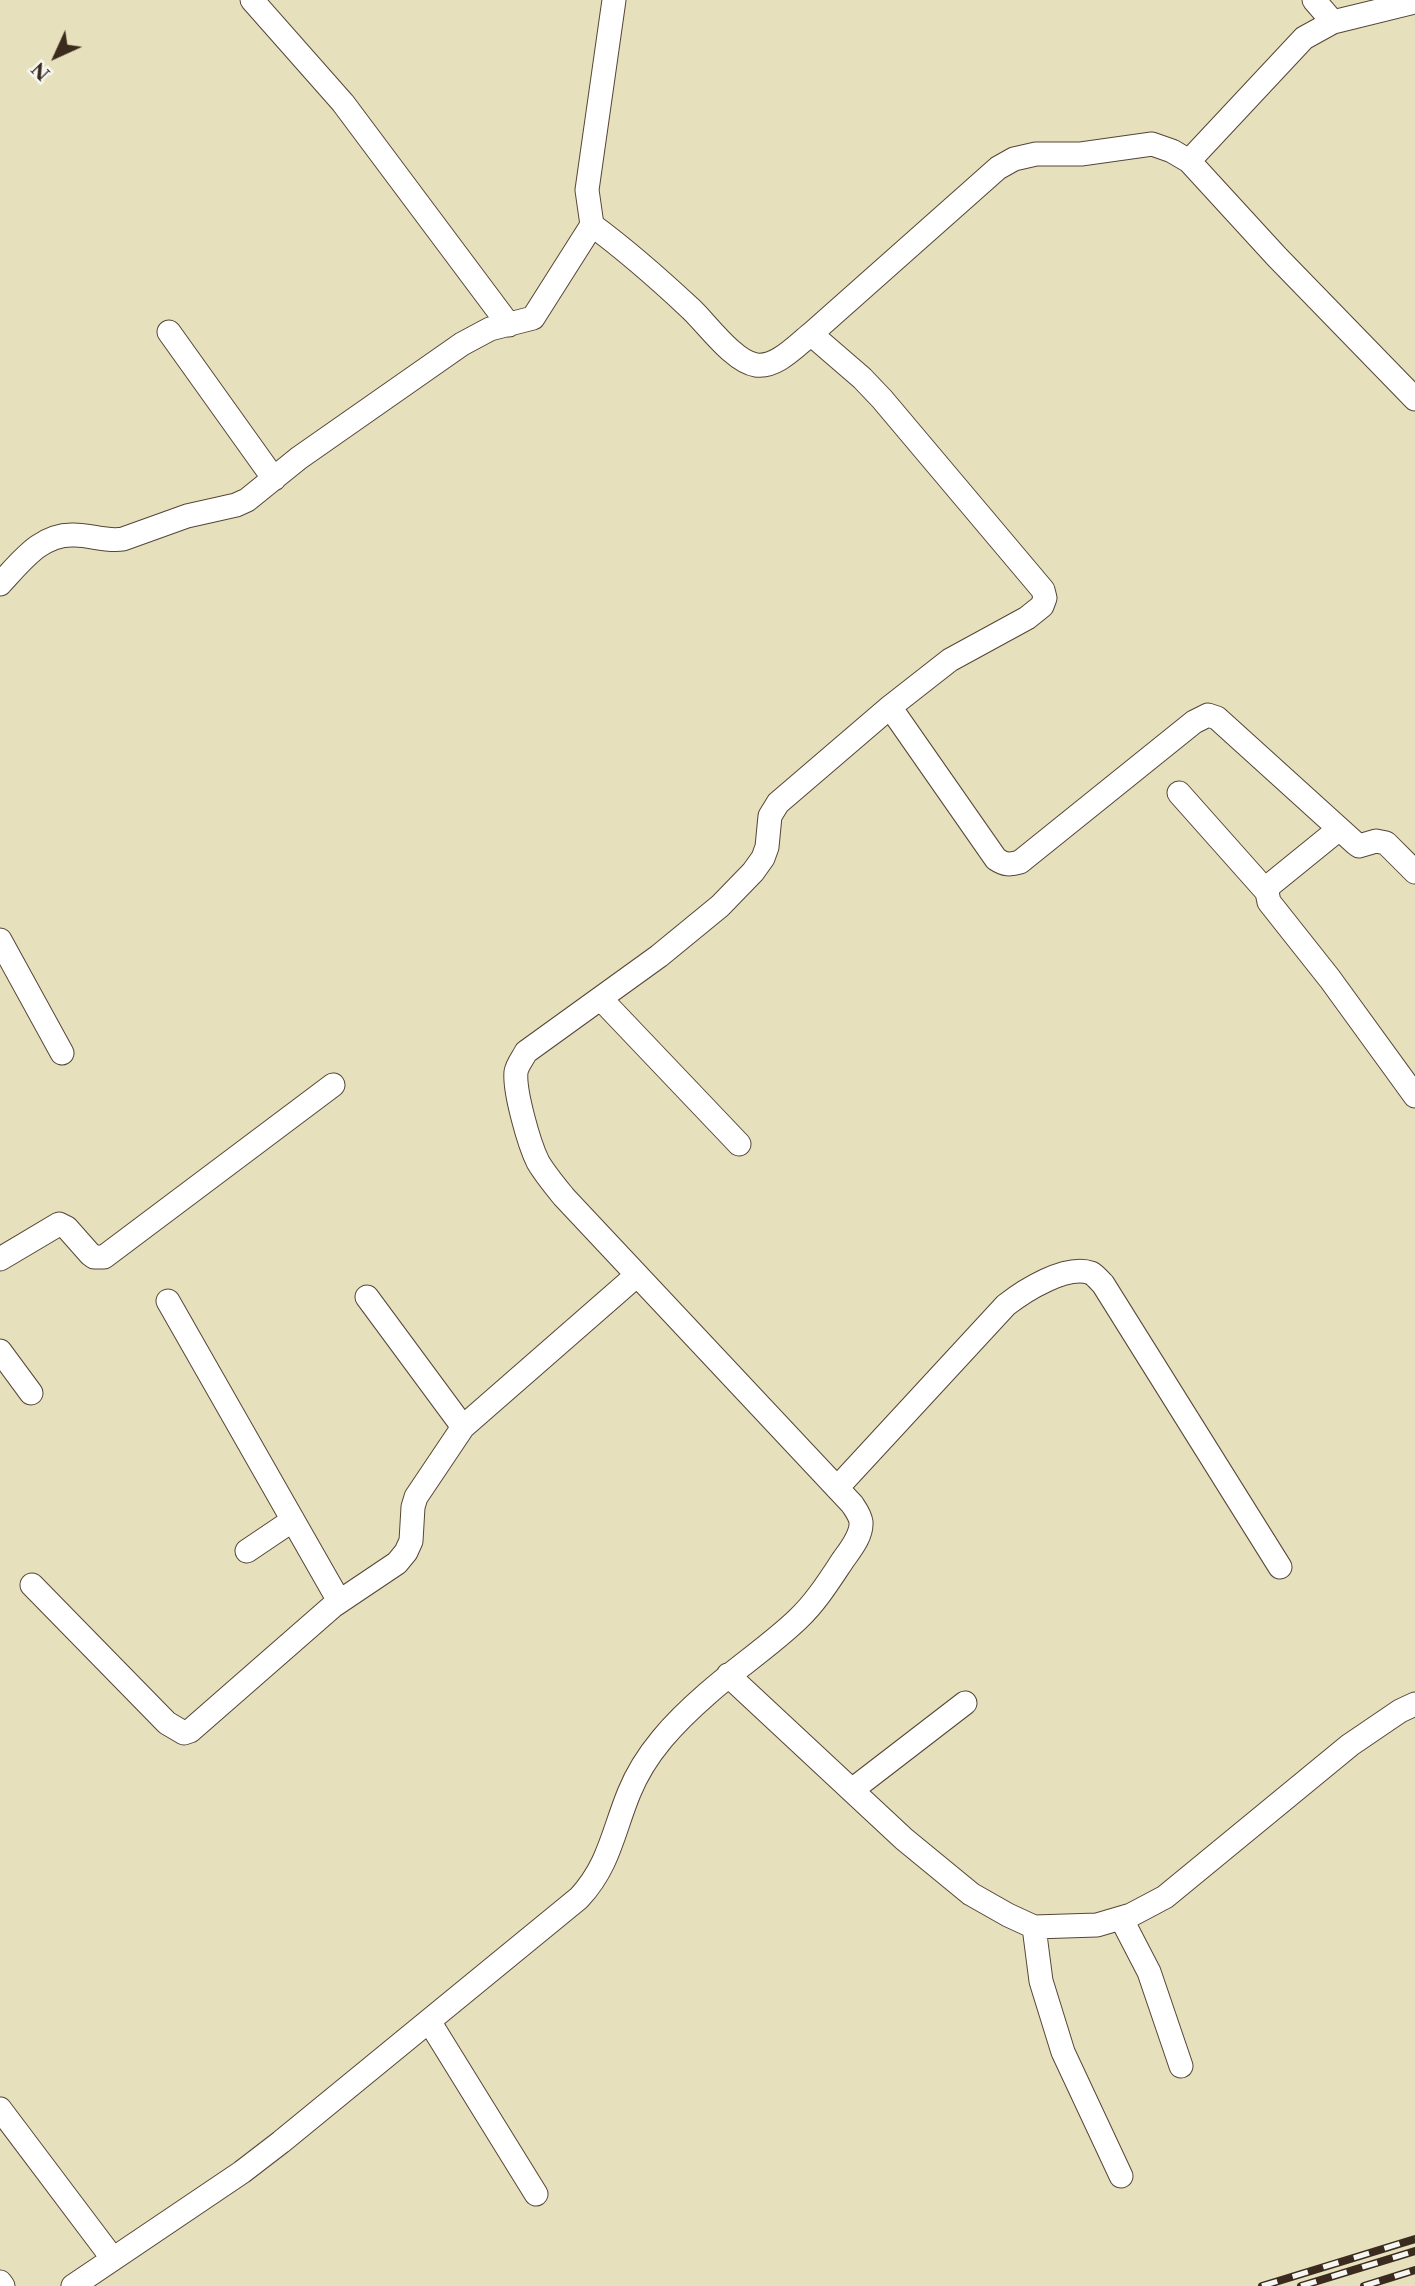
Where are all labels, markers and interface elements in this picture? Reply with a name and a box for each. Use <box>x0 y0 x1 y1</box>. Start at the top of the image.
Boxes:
north arrow <box>21 21 91 91</box>
text: N <box>27 57 55 85</box>

